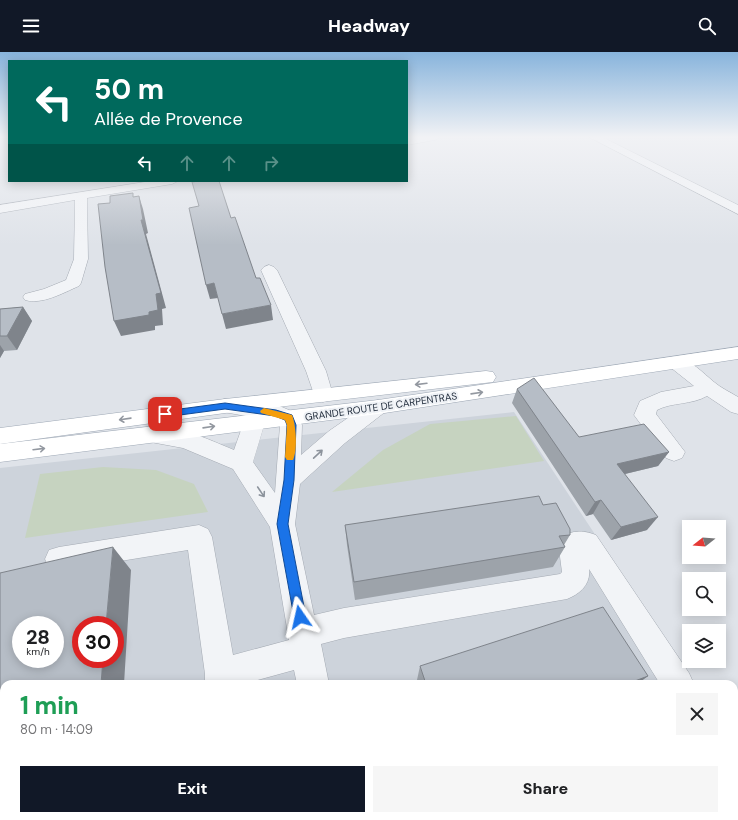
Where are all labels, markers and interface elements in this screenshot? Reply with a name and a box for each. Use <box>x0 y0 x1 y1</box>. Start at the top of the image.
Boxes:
text: Headway <box>328 14 410 38</box>
icon: menu <box>20 15 42 37</box>
icon: search <box>696 15 718 37</box>
text: 50 m <box>94 71 164 108</box>
icon: left <box>28 76 80 128</box>
text: Allée de Provence <box>94 107 243 131</box>
icon: left <box>134 152 156 174</box>
icon: ahead <box>176 152 198 174</box>
icon: ahead <box>218 152 240 174</box>
icon: right <box>260 152 282 174</box>
one-way arrow <box>415 381 428 388</box>
street label: GRANDE ROUTE DE CARPENTRAS <box>304 389 458 424</box>
one-way arrow <box>470 389 483 397</box>
pin <box>148 397 182 431</box>
icon: arrive <box>154 403 176 425</box>
one-way arrow <box>119 415 132 423</box>
one-way arrow <box>202 423 215 431</box>
one-way arrow <box>32 445 45 453</box>
one-way arrow <box>313 449 323 459</box>
one-way arrow <box>257 486 265 498</box>
north arrow <box>682 520 726 564</box>
map controls <box>682 520 726 668</box>
button: search <box>682 572 726 616</box>
position arrow <box>279 596 321 638</box>
speed limit sign: 30 <box>72 616 124 668</box>
text: 28 <box>26 624 50 650</box>
button: layers <box>682 624 726 668</box>
text: km/h <box>26 645 50 658</box>
text: 1 min <box>20 690 79 721</box>
button: close <box>676 693 718 735</box>
text: 80 m · 14:09 <box>20 721 93 738</box>
button: Exit <box>20 766 365 812</box>
button: Share <box>373 766 718 812</box>

